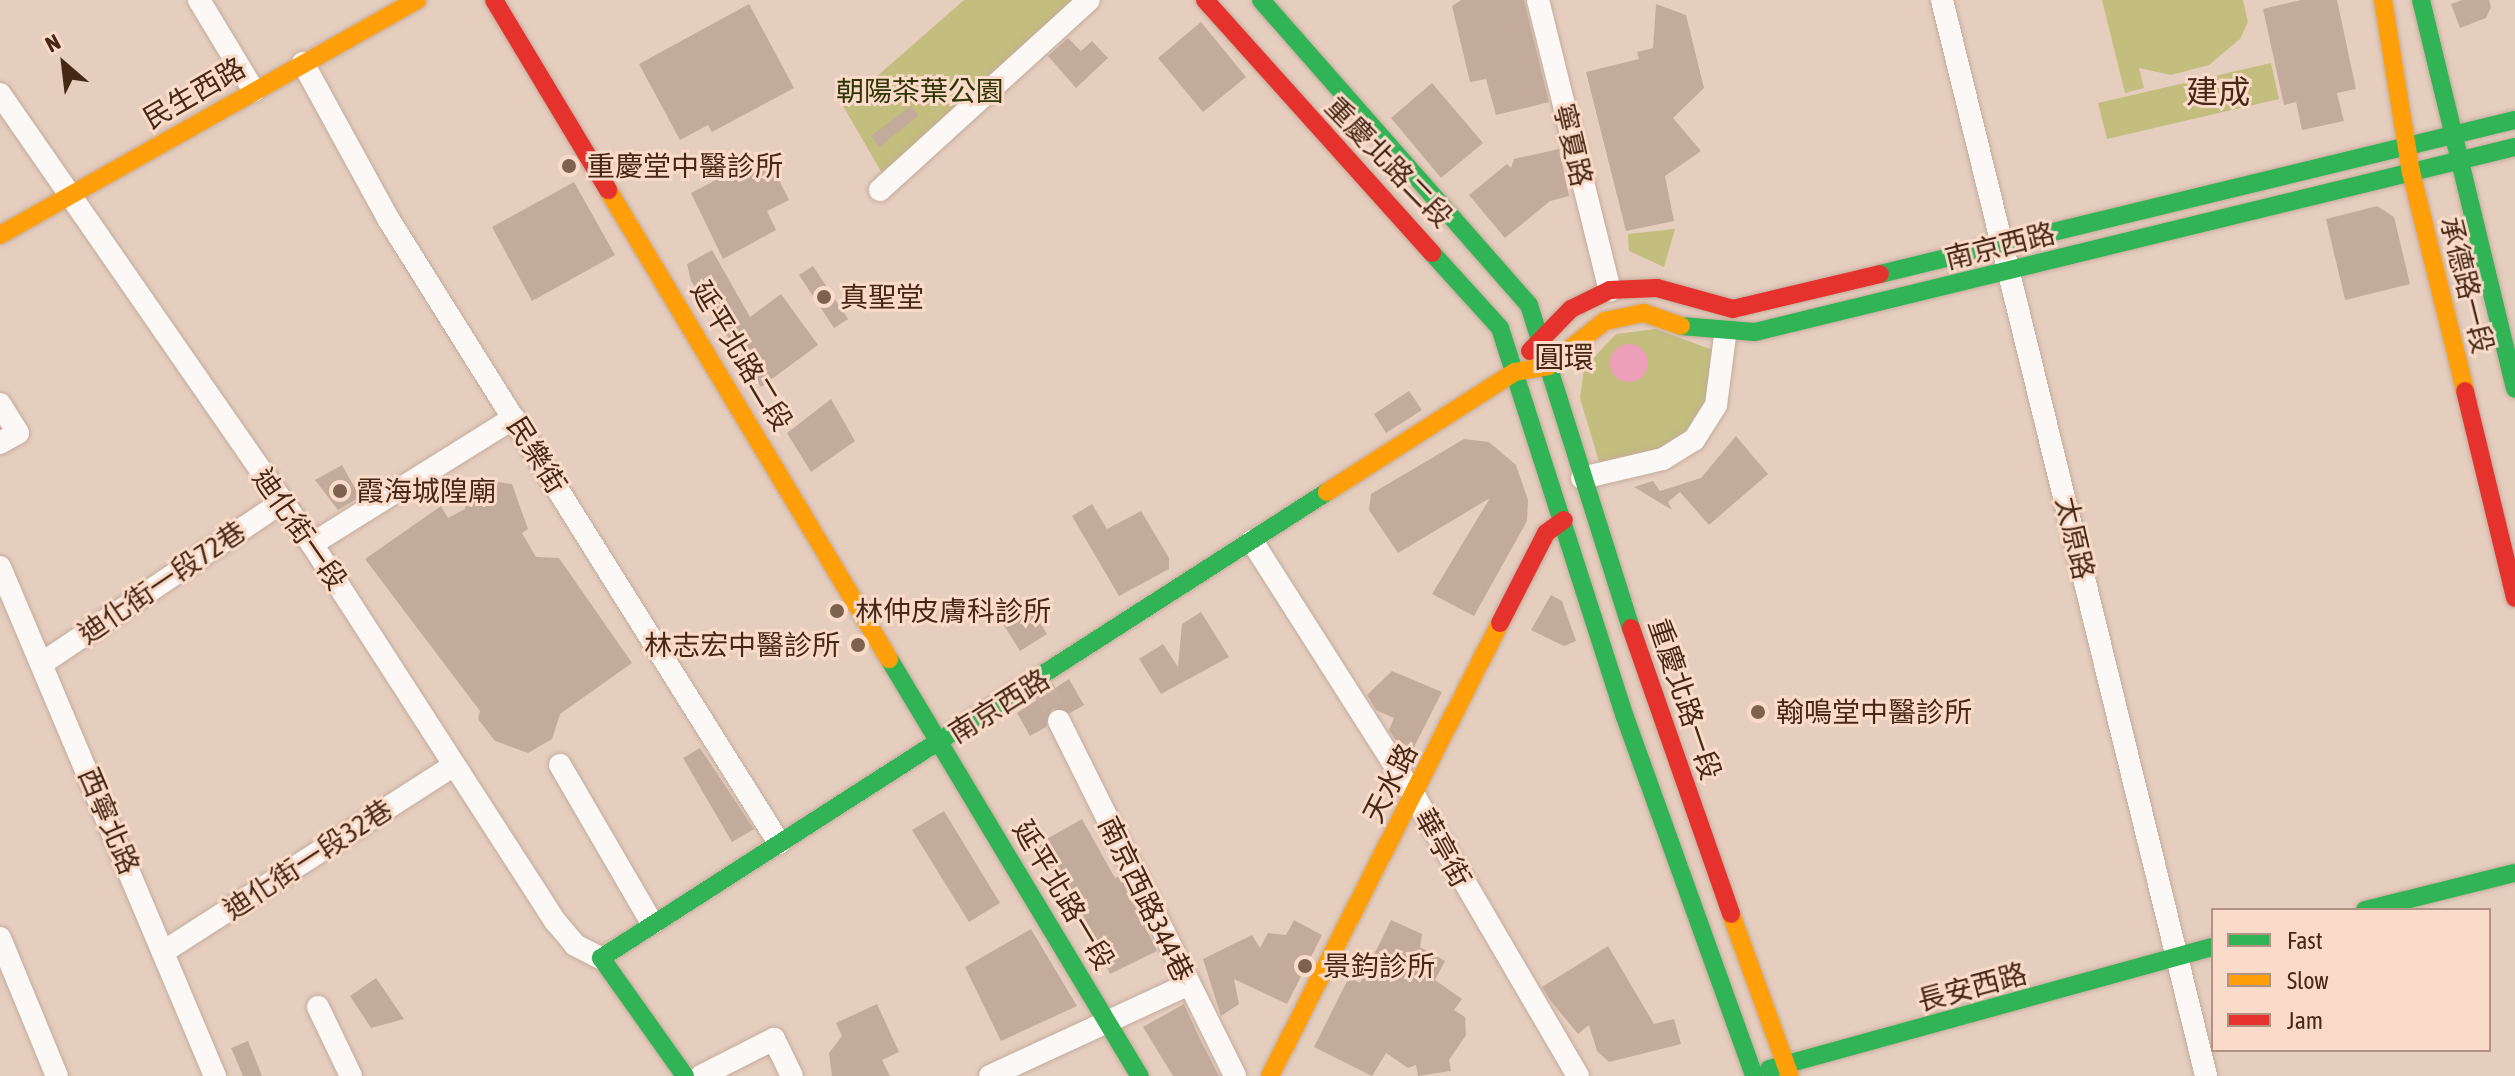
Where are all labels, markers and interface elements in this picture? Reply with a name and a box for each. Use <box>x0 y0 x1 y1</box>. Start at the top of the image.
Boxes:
north arrow <box>24 24 104 104</box>
text: N <box>41 28 65 57</box>
street label: 民生西路 <box>137 50 251 136</box>
district label: 建成 <box>2186 73 2250 111</box>
park label: 朝陽茶葉公園 <box>836 74 1004 108</box>
street label: 重慶北路二段 <box>1319 90 1459 234</box>
street label: 寧夏路 <box>1547 100 1599 190</box>
place label: 重慶堂中醫診所 <box>587 149 783 183</box>
marker: 重慶堂中醫診所 <box>558 155 580 177</box>
street label: 承德路一段 <box>2434 213 2500 357</box>
street label: 南京西路 <box>1942 216 2058 276</box>
street label: 延平北路二段 <box>684 275 800 437</box>
place label: 真聖堂 <box>840 280 924 314</box>
marker: 真聖堂 <box>815 288 833 306</box>
district label: 圓環 <box>1534 339 1594 375</box>
street label: 民樂街 <box>500 410 574 500</box>
street label: 迪化街一段 <box>246 462 354 596</box>
place label: 霞海城隍廟 <box>356 474 496 508</box>
marker: 霞海城隍廟 <box>331 482 349 500</box>
street label: 太原路 <box>2049 493 2101 583</box>
street label: 迪化街一段72巷 <box>72 514 252 650</box>
place label: 林仲皮膚科診所 <box>855 594 1051 628</box>
marker: 林仲皮膚科診所 <box>826 600 848 622</box>
street label: 重慶北路一段 <box>1642 614 1728 784</box>
place label: 林志宏中醫診所 <box>644 628 840 662</box>
marker: 林志宏中醫診所 <box>847 634 869 656</box>
street label: 南京西路 <box>943 662 1055 750</box>
place label: 翰鳴堂中醫診所 <box>1776 695 1972 729</box>
marker: 翰鳴堂中醫診所 <box>1747 701 1769 723</box>
street label: 天水路 <box>1356 738 1424 828</box>
street label: 西寧北路 <box>72 763 146 879</box>
street label: 迪化街一段32巷 <box>217 792 399 926</box>
street label: 華亭街 <box>1408 803 1478 893</box>
street label: 南京西路344巷 <box>1092 811 1200 987</box>
street label: 延平北路一段 <box>1006 814 1122 976</box>
legend <box>2211 908 2491 1052</box>
text: Fast <box>2287 927 2323 954</box>
place label: 景鈞診所 <box>1323 949 1435 983</box>
marker: 景鈞診所 <box>1294 955 1316 977</box>
street label: 長安西路 <box>1914 956 2030 1018</box>
text: Slow <box>2287 967 2329 994</box>
text: Jam <box>2287 1007 2323 1034</box>

